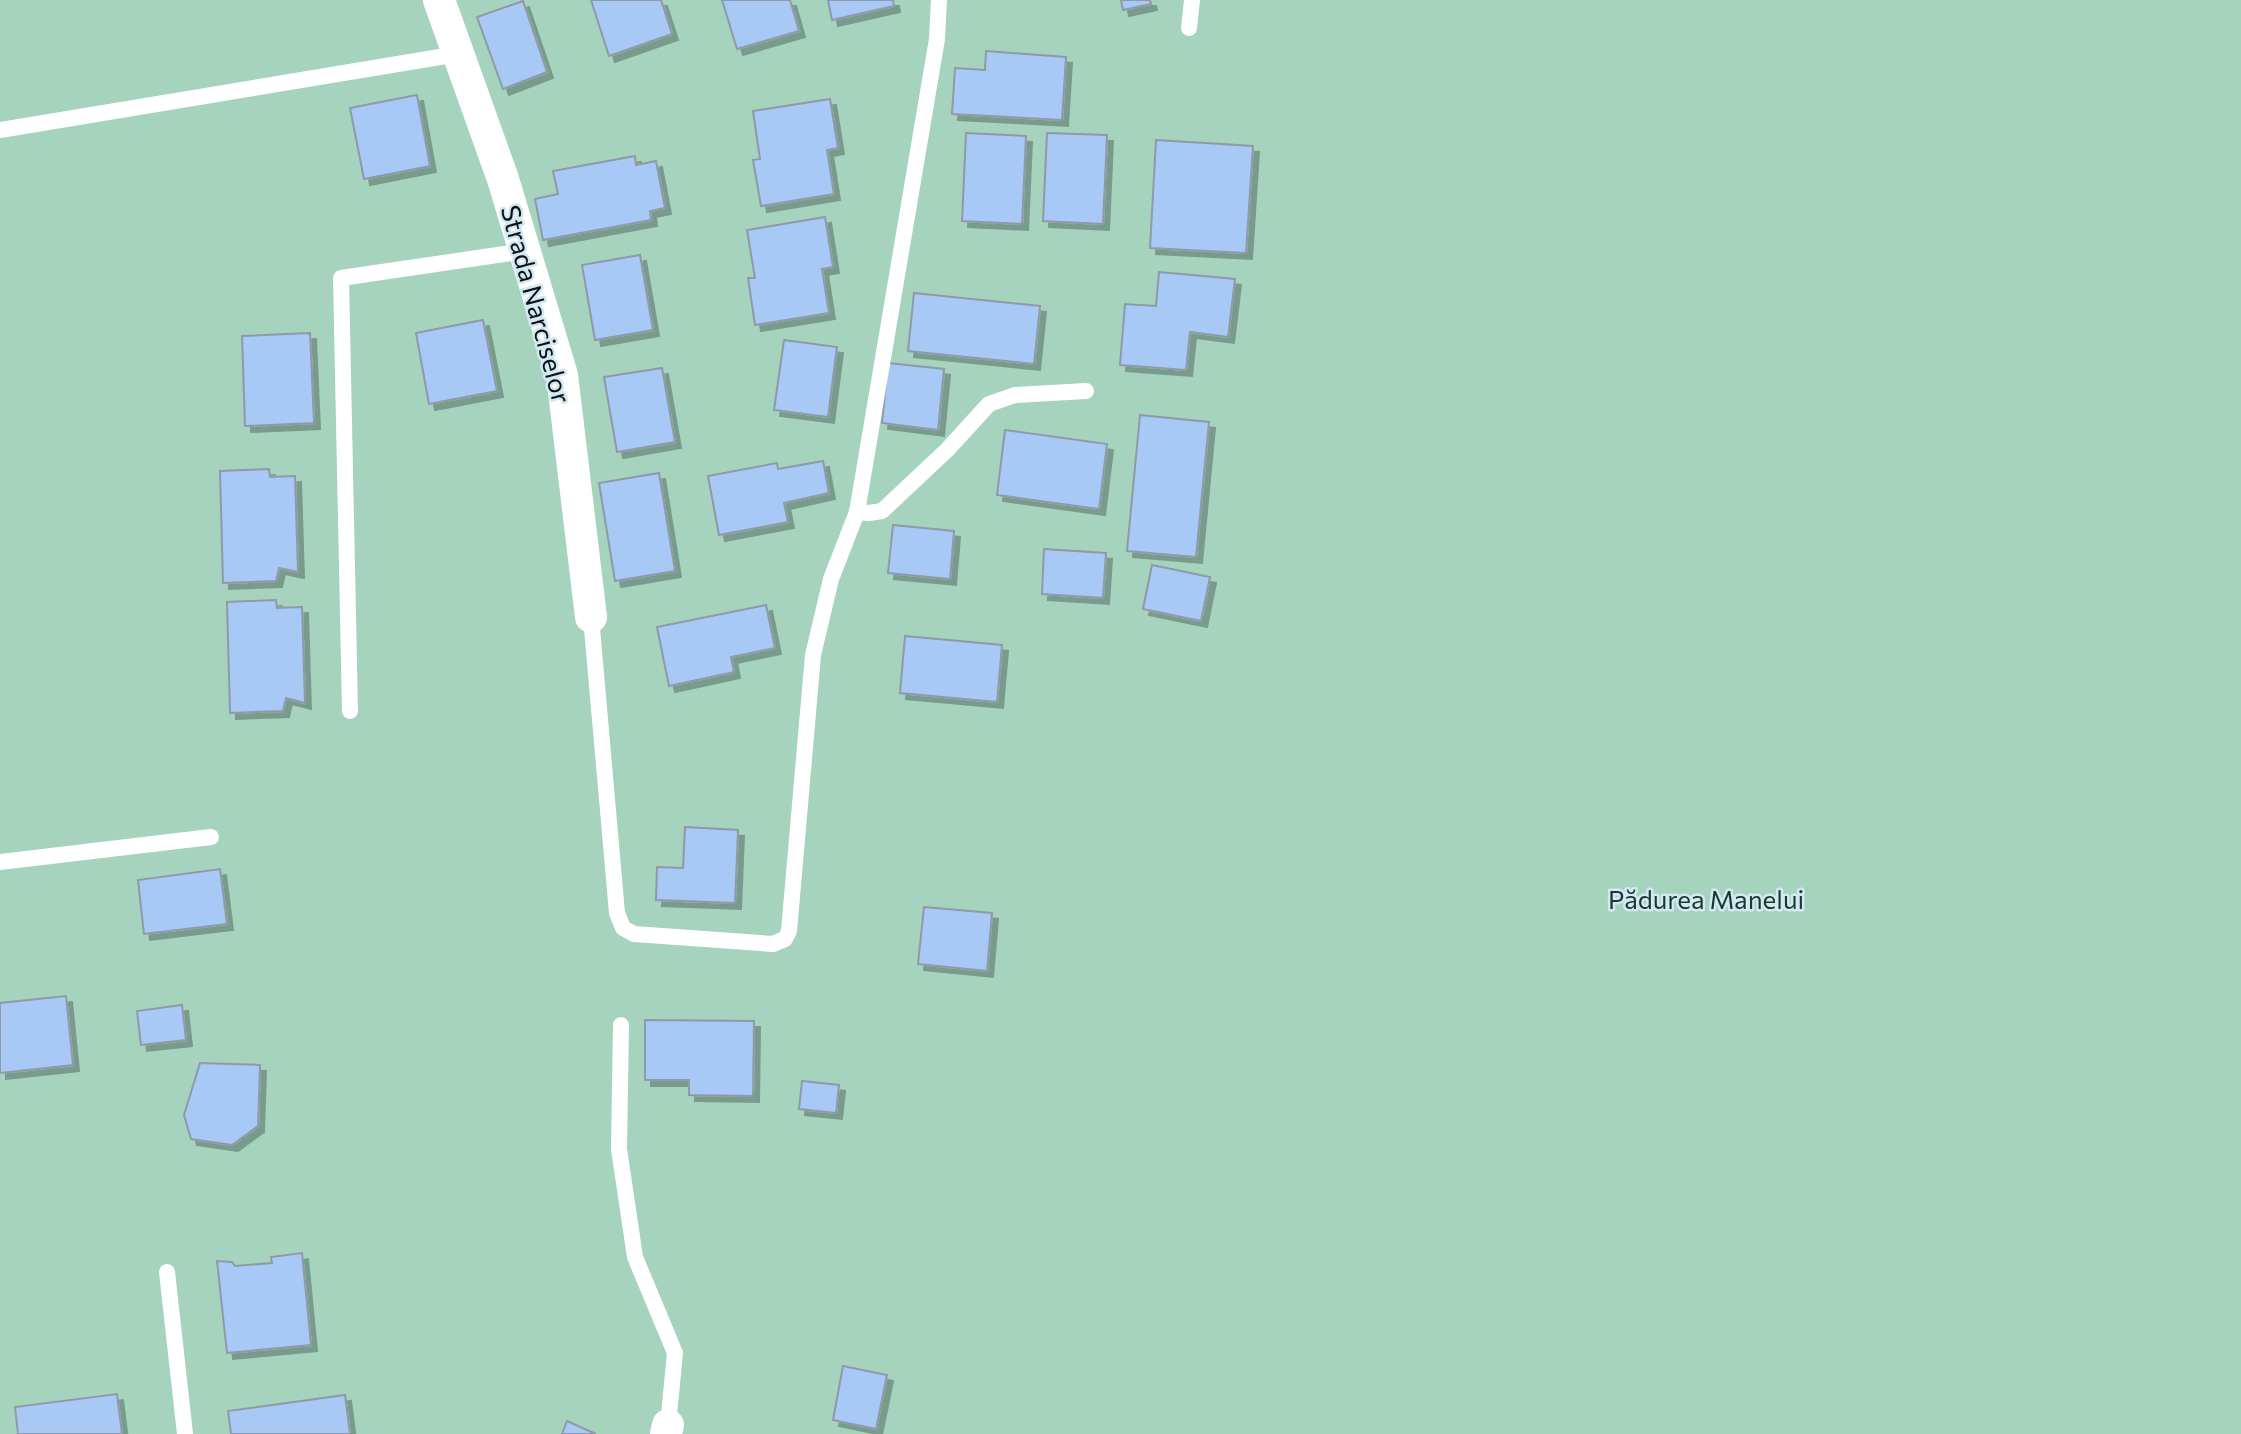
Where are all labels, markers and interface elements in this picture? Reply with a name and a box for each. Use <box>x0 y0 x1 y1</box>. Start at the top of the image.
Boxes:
street label: Strada Narciselor <box>496 202 578 406</box>
park label: Pădurea Manelui <box>1608 883 1804 914</box>

